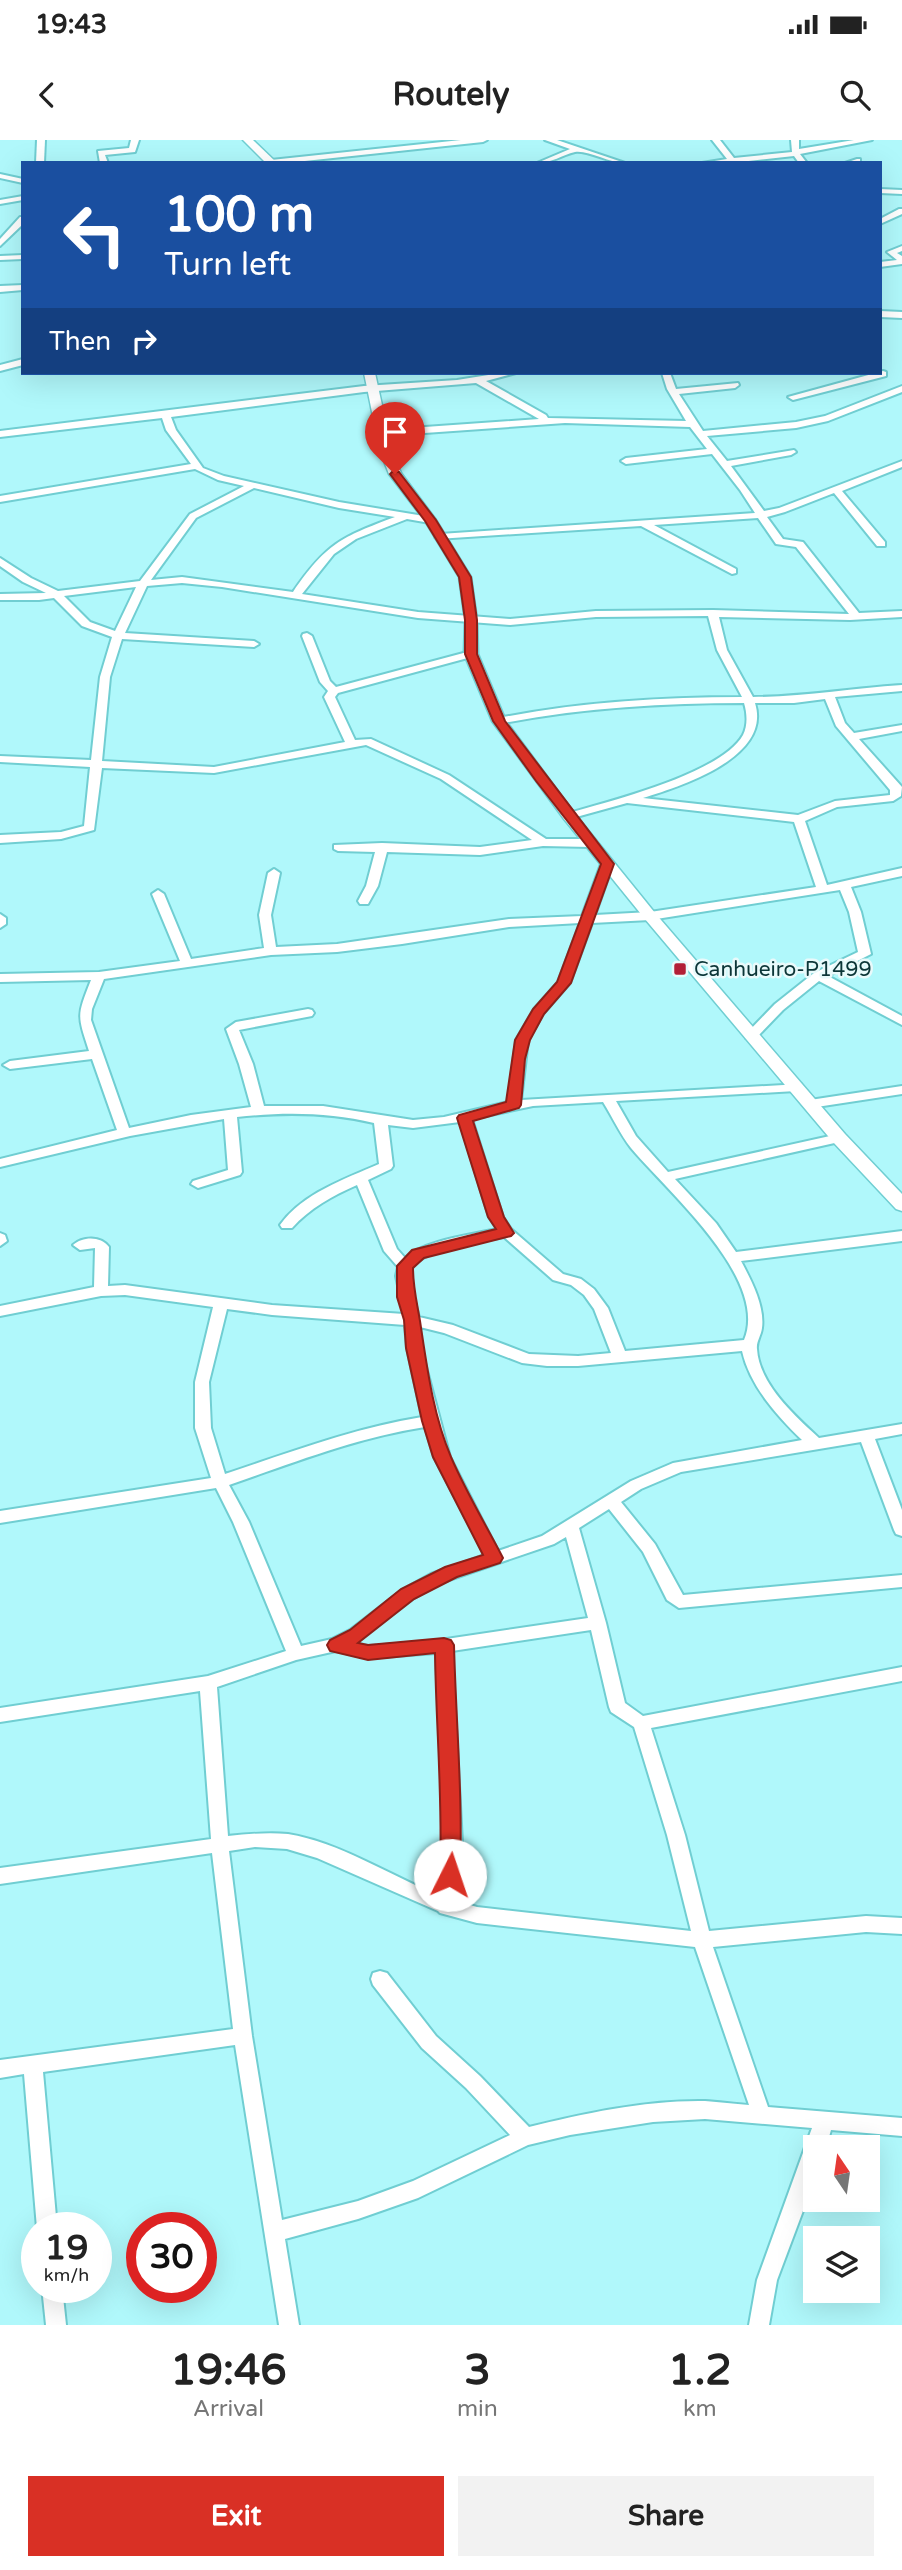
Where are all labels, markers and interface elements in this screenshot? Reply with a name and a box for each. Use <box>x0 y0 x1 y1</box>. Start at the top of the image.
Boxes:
text: 19:43 <box>35 9 107 40</box>
icon: back <box>28 76 66 114</box>
text: Routely <box>393 76 510 114</box>
icon: search <box>836 76 874 114</box>
text: 100 m <box>164 186 314 245</box>
icon: left <box>49 189 140 280</box>
text: Turn left <box>164 246 291 284</box>
icon: right <box>125 322 163 360</box>
text: Then <box>49 326 111 357</box>
pin <box>365 402 425 474</box>
icon: arrive <box>376 413 414 451</box>
place label: Canhueiro-P1499 <box>694 957 872 982</box>
marker: Canhueiro-P1499 <box>672 961 688 977</box>
position arrow <box>413 1838 487 1912</box>
north arrow <box>803 2135 880 2212</box>
map controls <box>803 2135 880 2303</box>
speed limit sign: 30 <box>126 2212 217 2303</box>
button: layers <box>803 2226 880 2303</box>
text: 19 <box>45 2227 88 2269</box>
text: km/h <box>44 2264 89 2286</box>
text: 19:46 <box>170 2345 287 2396</box>
text: 3 <box>464 2345 491 2396</box>
text: 1.2 <box>668 2345 732 2396</box>
text: Arrival <box>193 2395 264 2423</box>
text: min <box>457 2395 498 2423</box>
text: km <box>683 2395 717 2423</box>
button: Exit <box>28 2476 444 2556</box>
button: Share <box>458 2476 874 2556</box>

